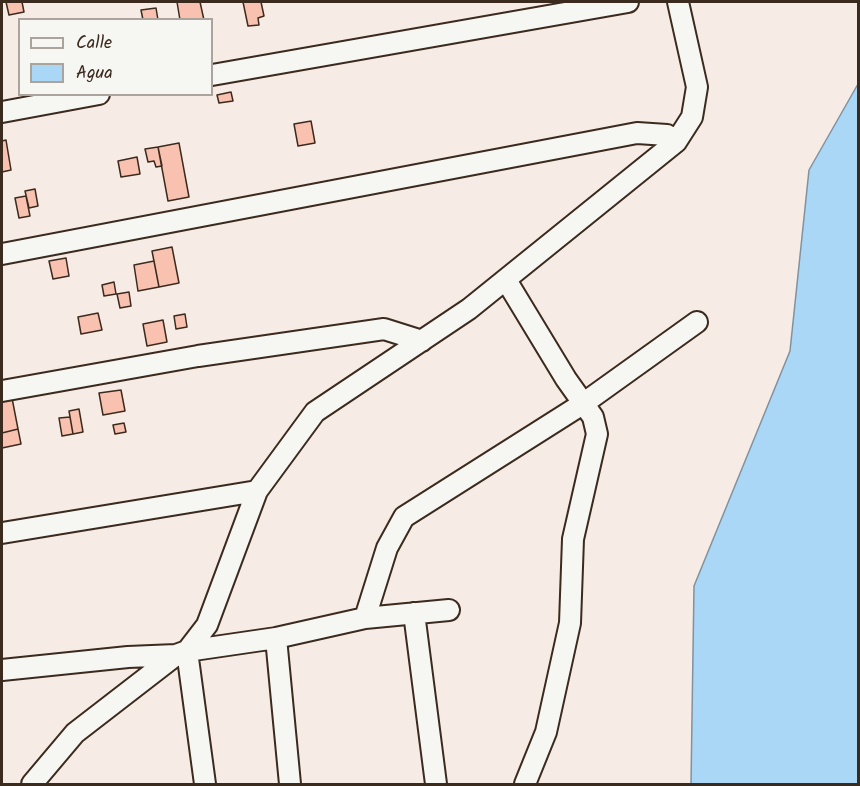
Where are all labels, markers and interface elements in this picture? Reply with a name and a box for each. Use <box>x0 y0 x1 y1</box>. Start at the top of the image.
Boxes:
legend <box>18 18 213 96</box>
text: Calle <box>76 29 112 58</box>
text: Agua <box>76 59 113 88</box>

